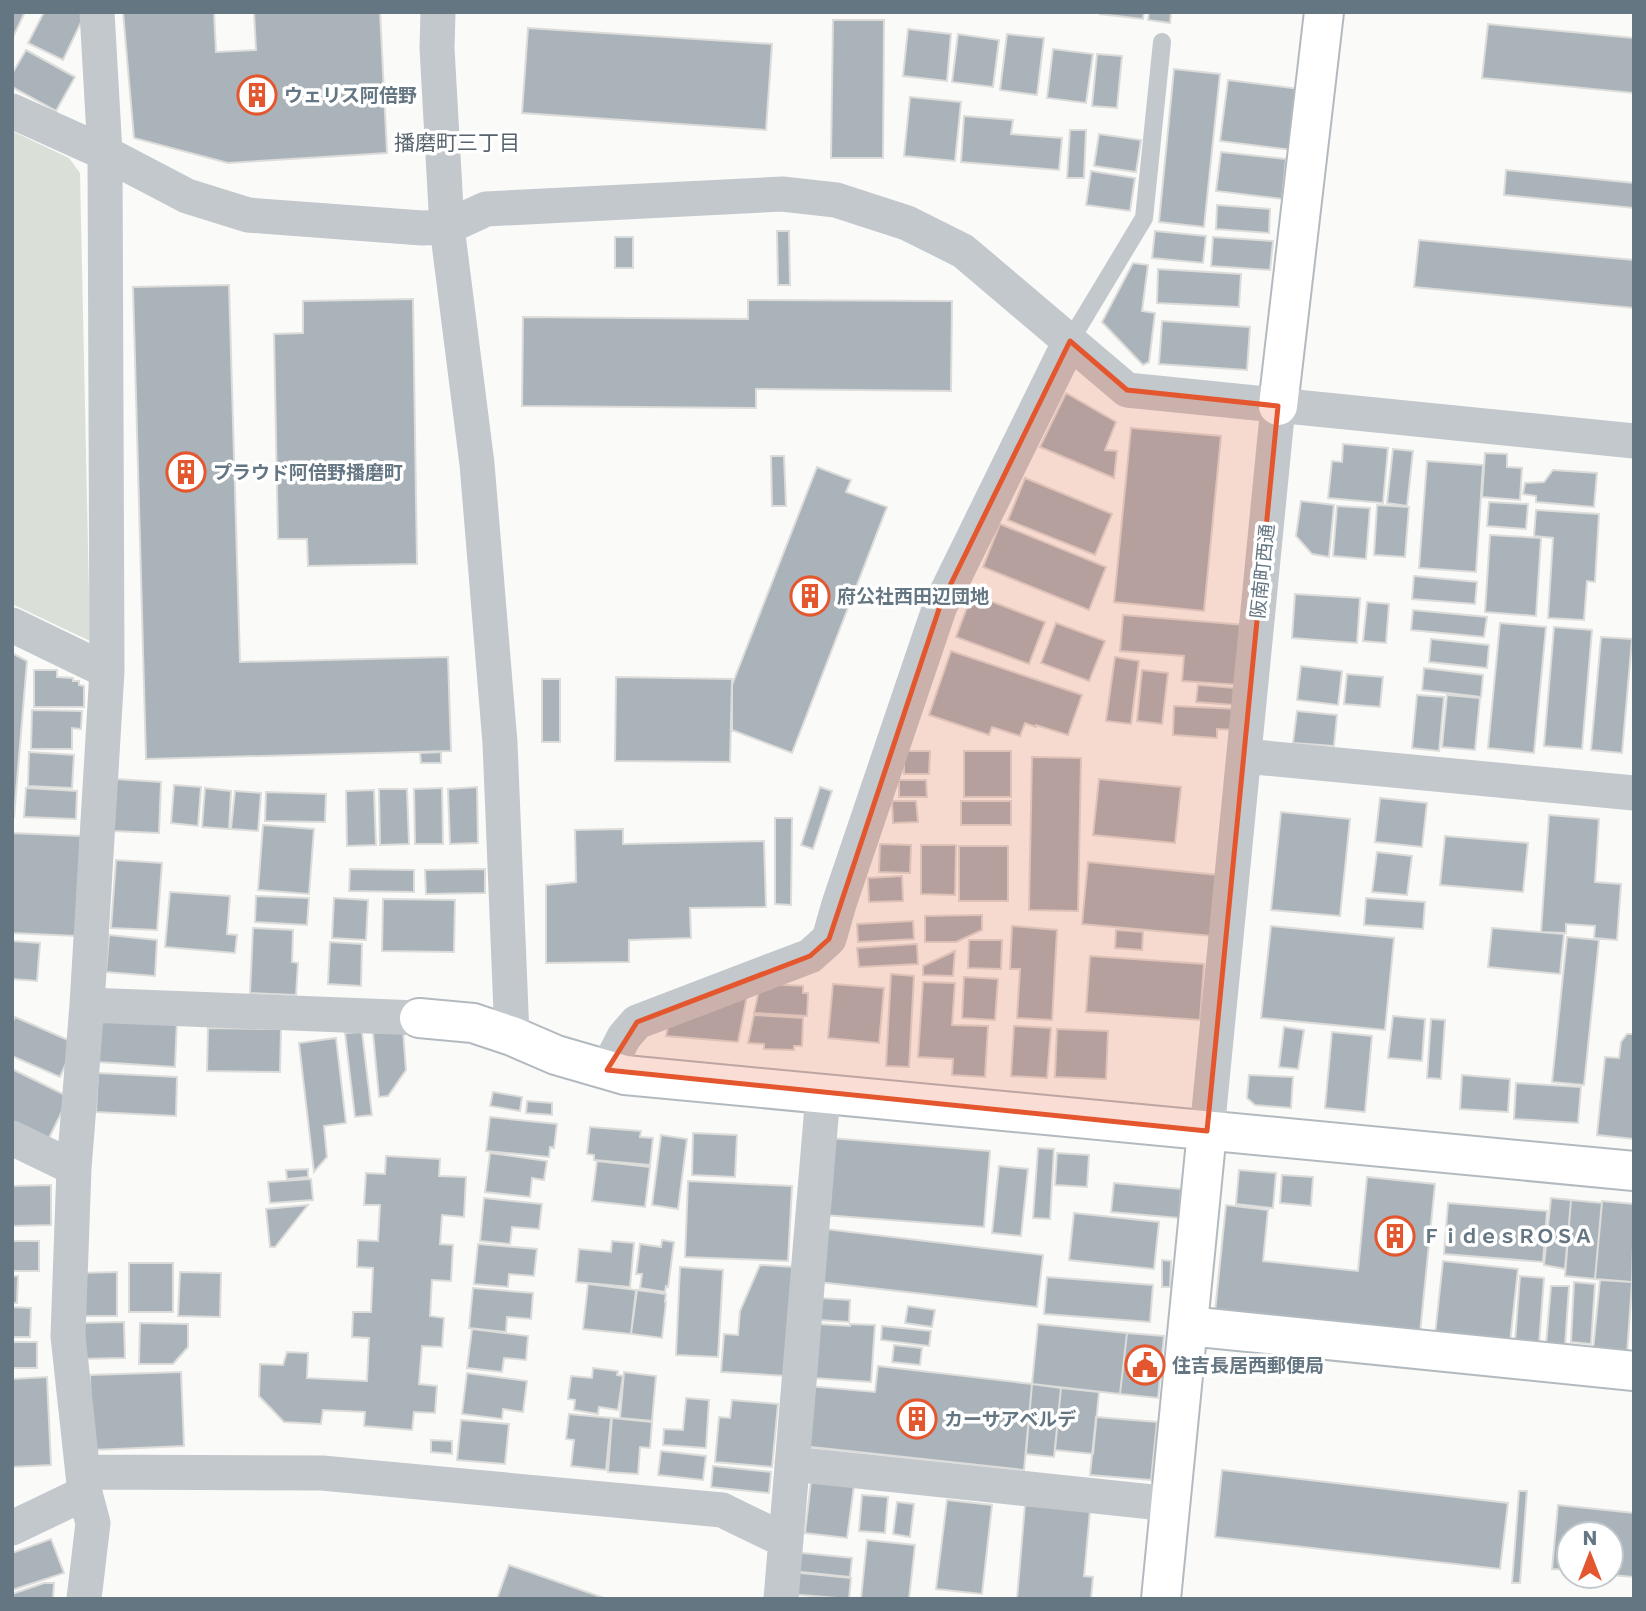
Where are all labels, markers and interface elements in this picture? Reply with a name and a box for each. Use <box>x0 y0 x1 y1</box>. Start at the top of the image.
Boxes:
building icon: ウェリス阿倍野 <box>236 74 278 116</box>
place label: ウェリス阿倍野 <box>284 82 417 109</box>
district label: 播磨町三丁目 <box>394 128 520 157</box>
building icon: プラウド阿倍野播磨町 <box>165 451 207 493</box>
place label: プラウド阿倍野播磨町 <box>213 459 403 486</box>
street label: 阪南町西通 <box>1244 522 1281 620</box>
building icon: 府公社西田辺団地 <box>789 575 831 617</box>
place label: 府公社西田辺団地 <box>837 583 989 610</box>
building icon: ＦｉｄｅｓＲＯＳＡ <box>1374 1215 1416 1257</box>
place label: ＦｉｄｅｓＲＯＳＡ <box>1422 1223 1593 1250</box>
public building icon: 住吉長居西郵便局 <box>1124 1344 1166 1386</box>
place label: 住吉長居西郵便局 <box>1172 1352 1324 1379</box>
building icon: カーサアベルデ <box>896 1398 938 1440</box>
place label: カーサアベルデ <box>944 1406 1076 1433</box>
north arrow <box>1555 1520 1625 1590</box>
text: N <box>1583 1525 1597 1552</box>

